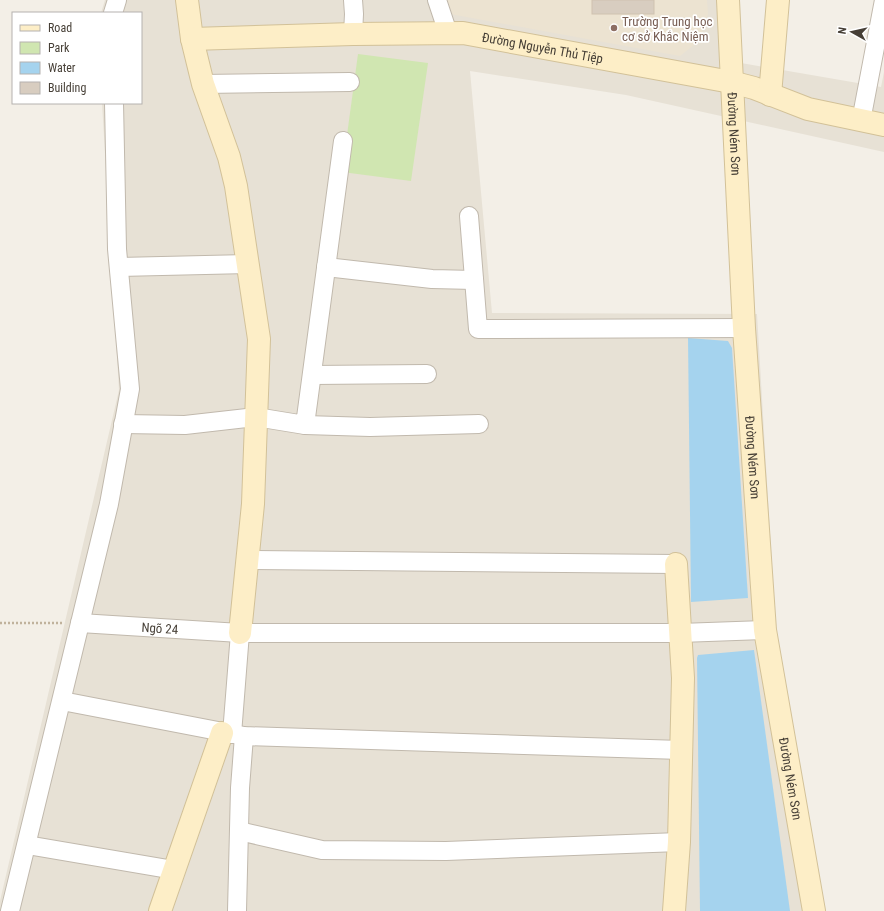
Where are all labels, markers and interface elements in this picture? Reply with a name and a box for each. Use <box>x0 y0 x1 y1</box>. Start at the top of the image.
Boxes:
legend <box>12 12 142 104</box>
north arrow <box>832 12 872 52</box>
place label: Trường Trung học cơ sở Khắc Niệm <box>622 14 712 44</box>
text: Road <box>48 21 72 35</box>
marker: Trường Trung học cơ sở Khắc Niệm <box>609 23 619 33</box>
text: N <box>836 26 850 35</box>
street label: Đường Nguyễn Thủ Tiệp <box>481 29 604 66</box>
text: Park <box>48 41 70 55</box>
text: Water <box>48 61 76 75</box>
text: Building <box>48 81 86 95</box>
street label: Đường Ném Sơn <box>725 92 744 176</box>
street label: Đường Ném Sơn <box>743 415 763 499</box>
street label: Ngõ 24 <box>141 619 179 637</box>
street label: Đường Ném Sơn <box>776 736 805 821</box>

